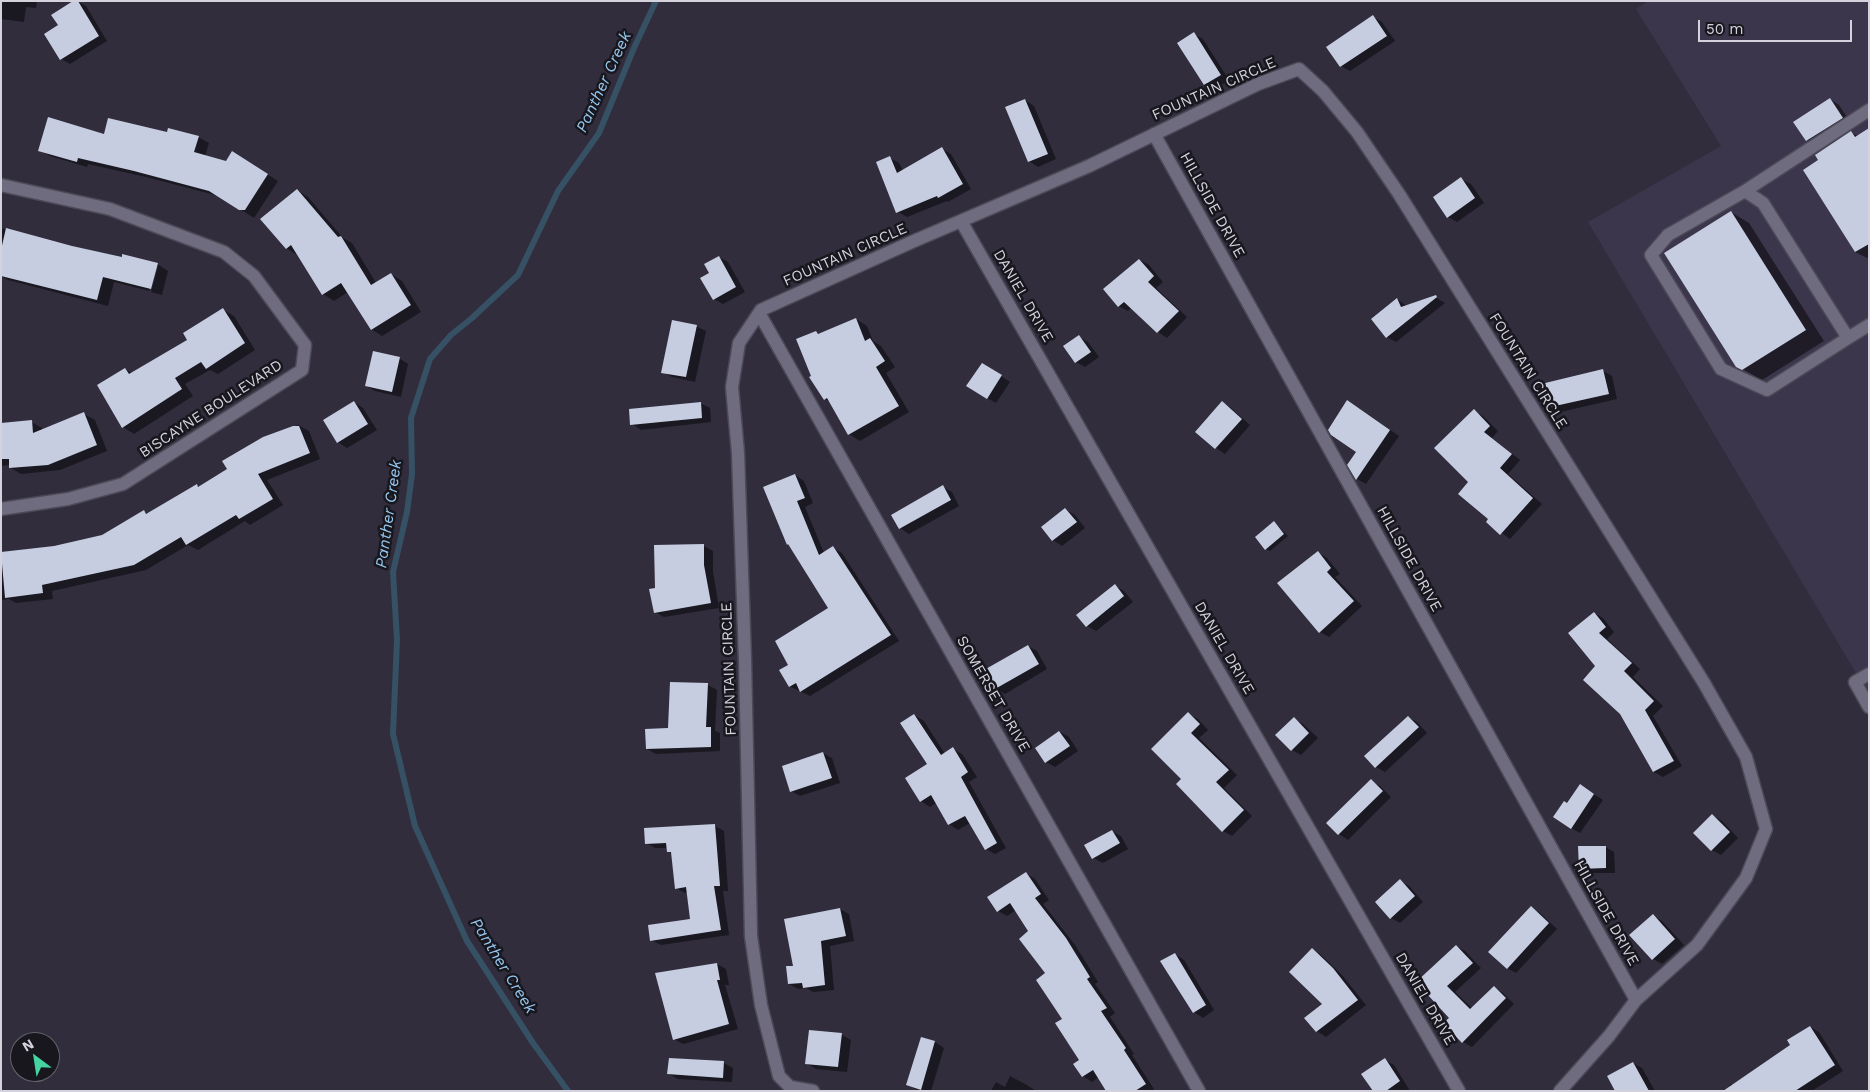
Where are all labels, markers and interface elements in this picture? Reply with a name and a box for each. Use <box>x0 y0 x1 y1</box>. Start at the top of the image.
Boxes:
scale bar <box>1700 10 1854 42</box>
text: 50 m <box>1706 20 1743 38</box>
water label: Panther Creek <box>572 28 636 136</box>
street label: FOUNTAIN CIRCLE <box>1149 54 1279 124</box>
street label: HILLSIDE DRIVE <box>1176 149 1248 261</box>
street label: FOUNTAIN CIRCLE <box>780 220 910 290</box>
street label: DANIEL DRIVE <box>989 246 1057 346</box>
street label: FOUNTAIN CIRCLE <box>1485 310 1571 432</box>
street label: BISCAYNE BOULEVARD <box>136 356 286 462</box>
water label: Panther Creek <box>372 459 406 569</box>
street label: HILLSIDE DRIVE <box>1373 503 1445 615</box>
street label: DANIEL DRIVE <box>1190 598 1258 698</box>
street label: FOUNTAIN CIRCLE <box>718 602 740 736</box>
street label: SOMERSET DRIVE <box>952 633 1034 755</box>
street label: HILLSIDE DRIVE <box>1570 857 1642 969</box>
water label: Panther Creek <box>466 915 540 1017</box>
street label: DANIEL DRIVE <box>1391 949 1459 1049</box>
north arrow <box>10 1032 60 1082</box>
text: N <box>19 1035 36 1055</box>

